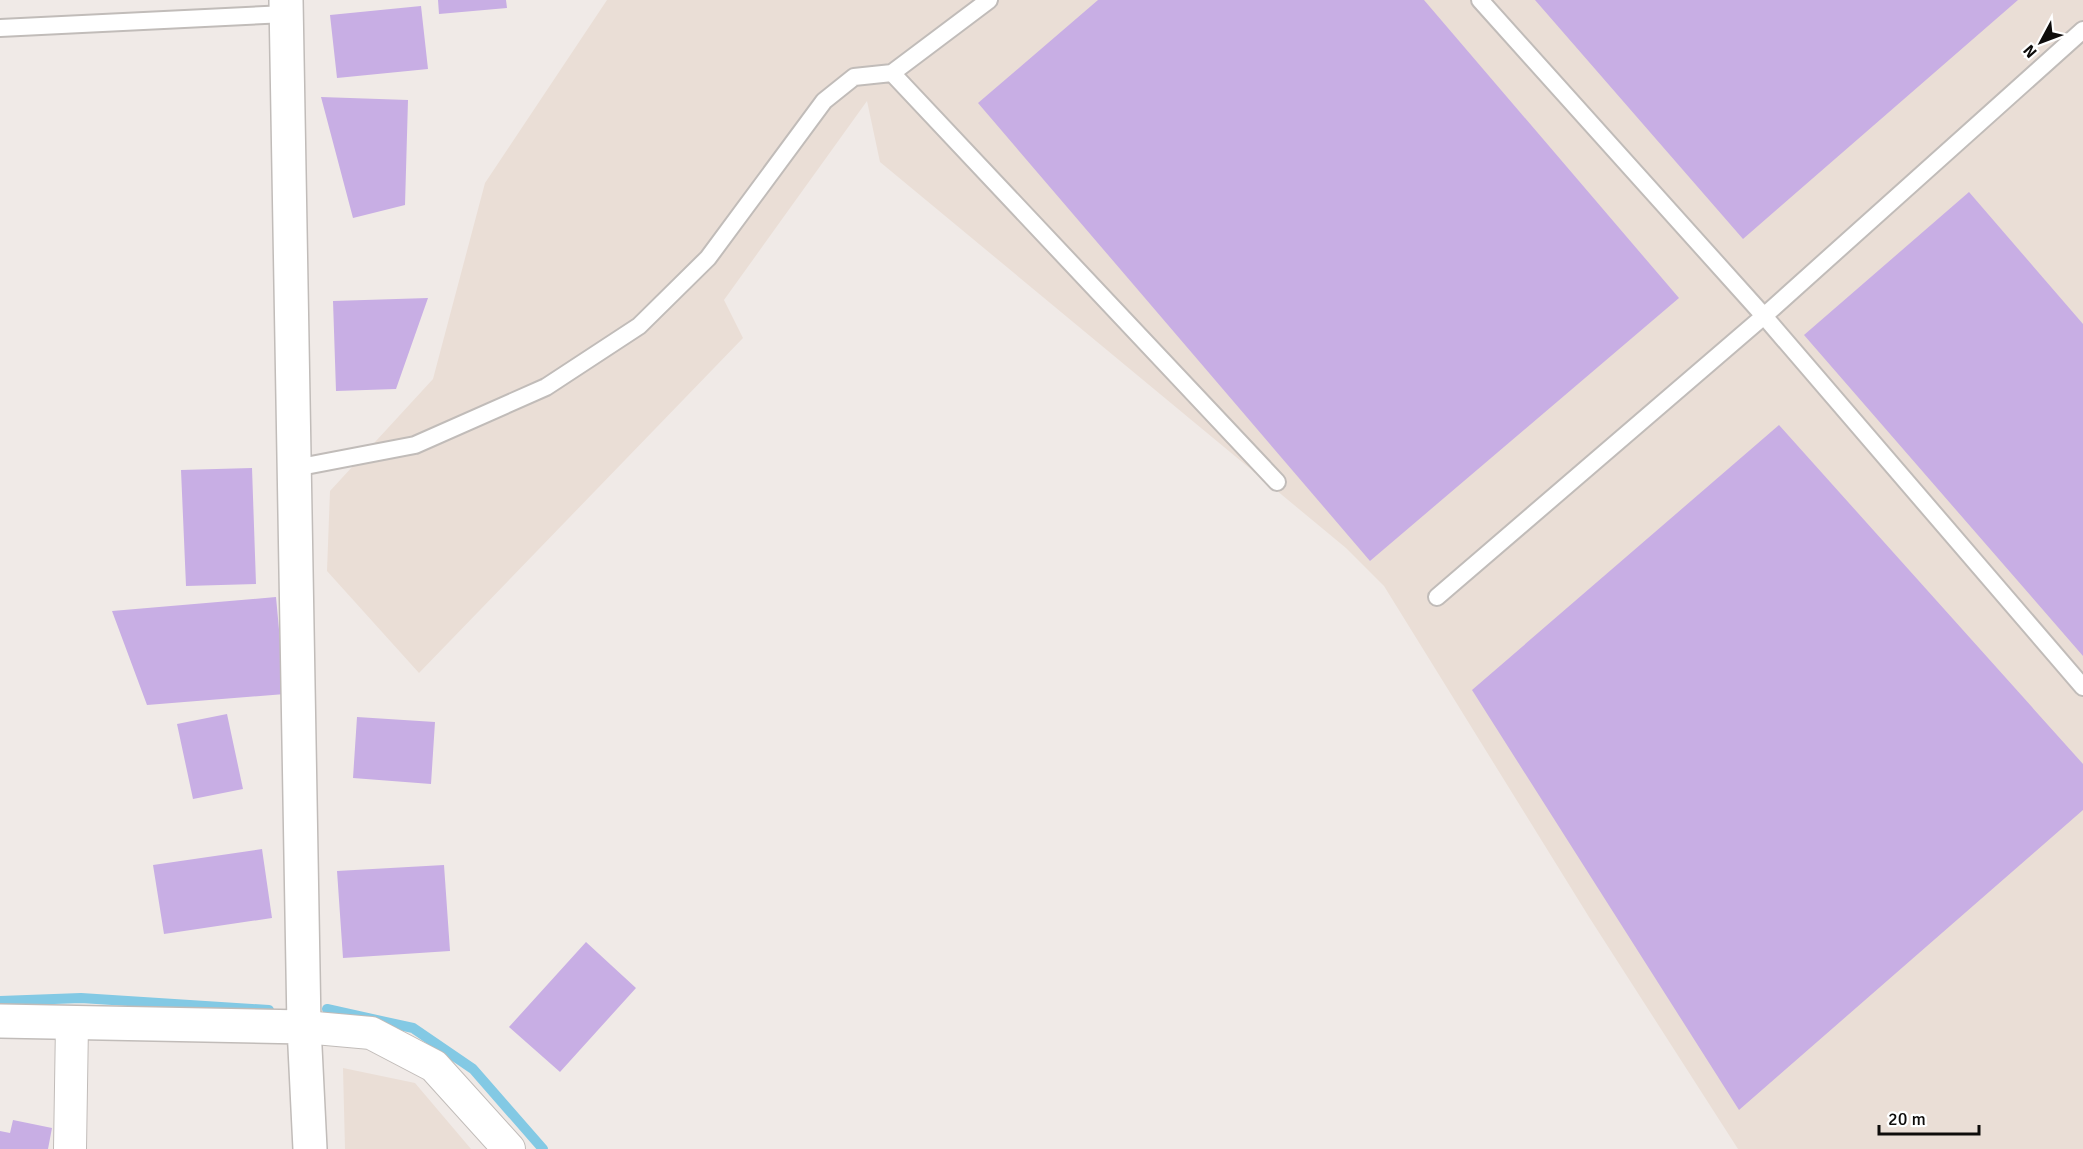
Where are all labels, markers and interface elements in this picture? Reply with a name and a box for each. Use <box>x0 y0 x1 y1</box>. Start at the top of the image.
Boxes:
north arrow <box>2011 12 2071 72</box>
text: N <box>2019 40 2042 62</box>
scale bar <box>1879 1098 1980 1136</box>
text: 20 m <box>1888 1108 1926 1130</box>

